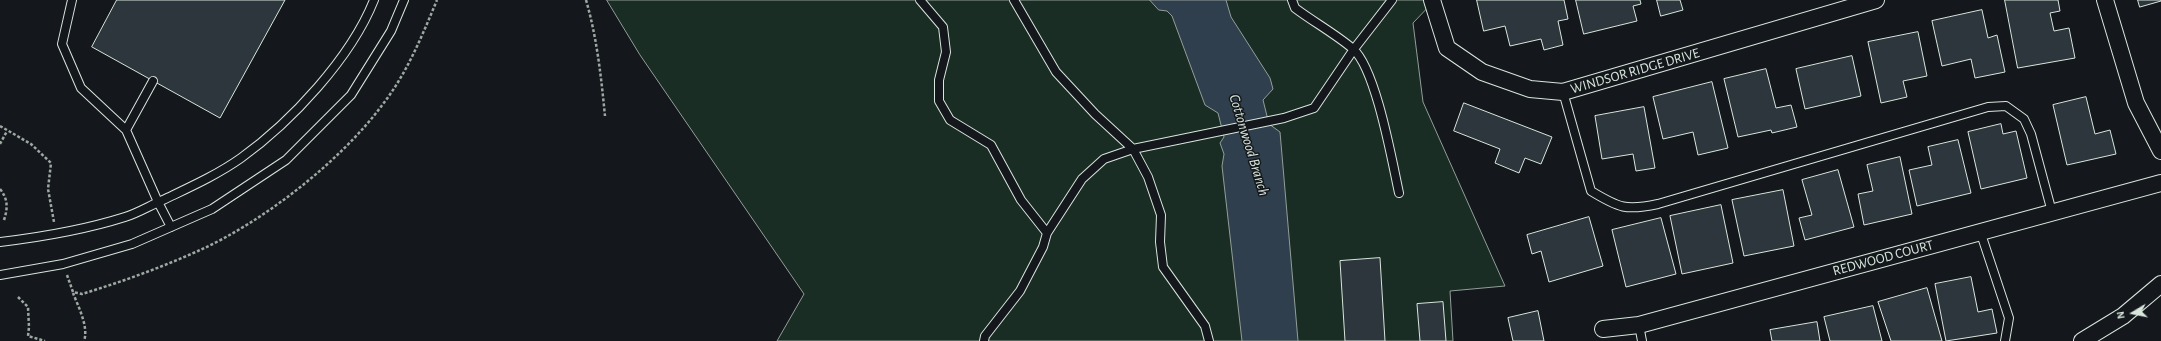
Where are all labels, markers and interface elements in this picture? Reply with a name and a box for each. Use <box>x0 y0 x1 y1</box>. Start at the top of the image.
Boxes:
street label: WINDSOR RIDGE DRIVE <box>1569 45 1701 97</box>
water label: Cottonwood Branch <box>1225 92 1273 198</box>
street label: REDWOOD COURT <box>1831 236 1935 280</box>
north arrow <box>2113 293 2153 333</box>
text: N <box>2115 310 2127 320</box>

